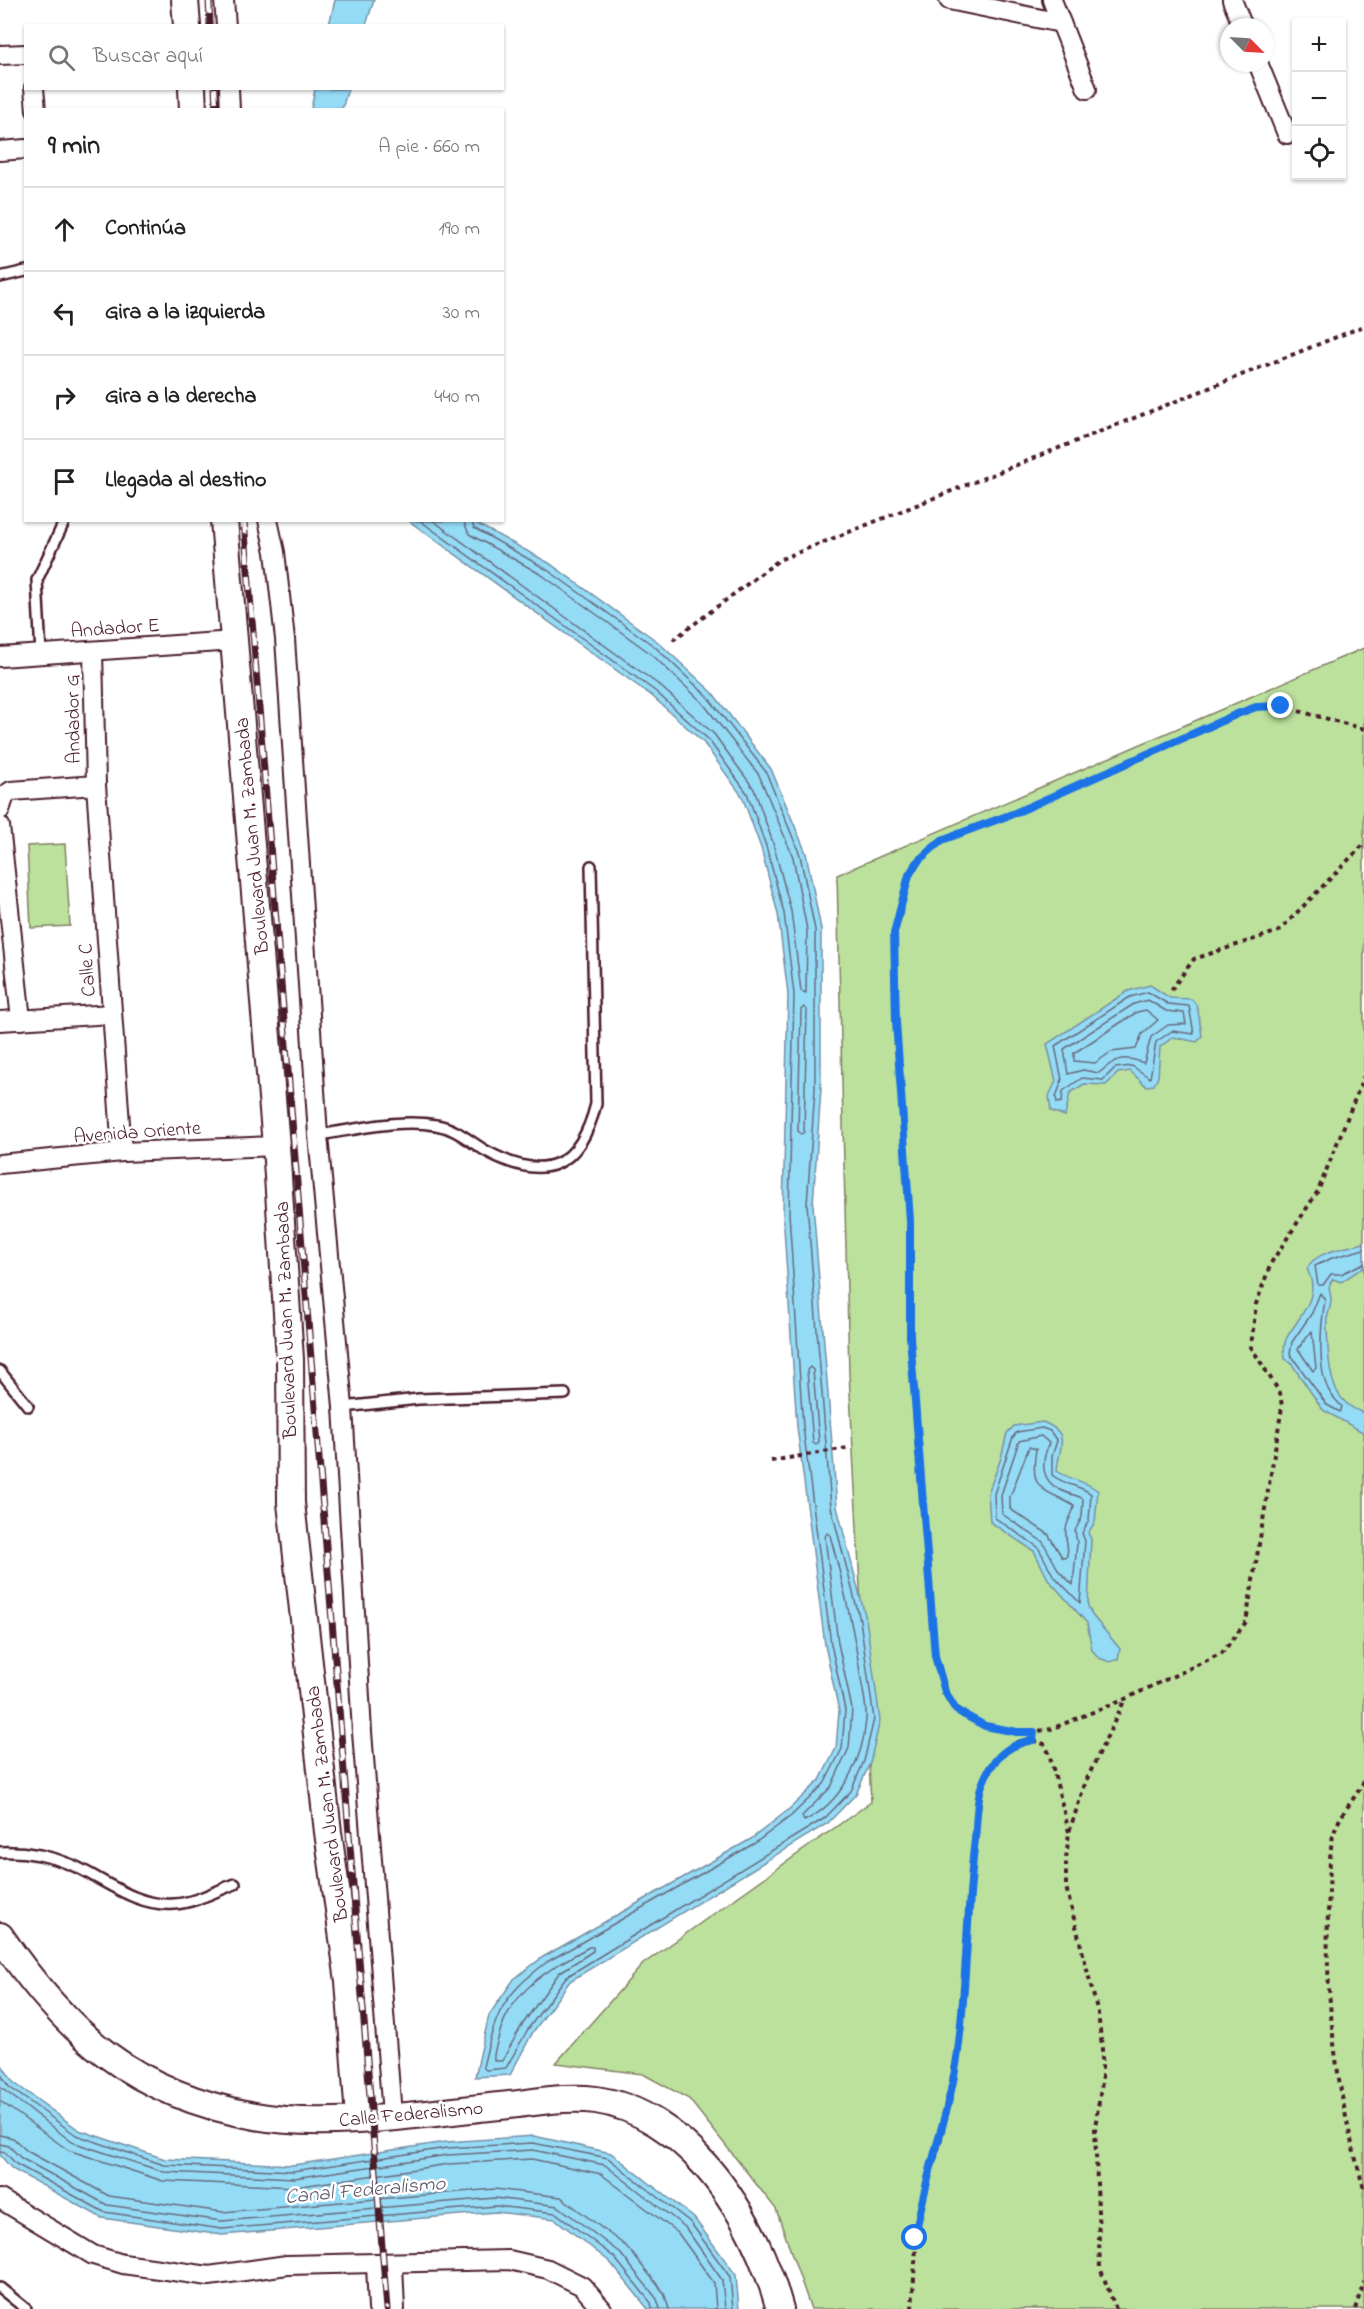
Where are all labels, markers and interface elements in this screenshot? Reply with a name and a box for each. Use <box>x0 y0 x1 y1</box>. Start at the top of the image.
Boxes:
north arrow <box>1220 18 1274 72</box>
map controls <box>1292 18 1346 180</box>
button: + <box>1292 18 1346 72</box>
search box <box>24 24 504 90</box>
icon: search <box>45 41 78 74</box>
text: Buscar aquí <box>93 41 203 73</box>
button: − <box>1292 72 1346 126</box>
button: locate <box>1292 126 1346 180</box>
text: 9 min <box>48 128 100 166</box>
text: A pie · 660 m <box>378 133 480 162</box>
icon: ahead <box>48 213 81 246</box>
text: Continúa <box>105 213 186 245</box>
text: 190 m <box>438 215 480 244</box>
icon: left <box>48 297 81 330</box>
text: Gira a la izquierda <box>105 297 265 329</box>
text: 30 m <box>443 299 480 328</box>
icon: right <box>48 381 81 414</box>
text: Gira a la derecha <box>105 381 256 413</box>
text: 440 m <box>434 383 480 412</box>
icon: arrive <box>48 465 81 498</box>
text: Llegada al destino <box>105 465 266 497</box>
street label: Andador E <box>70 612 161 647</box>
street label: Andador G <box>59 674 90 764</box>
route end <box>1267 692 1293 718</box>
street label: Boulevard Juan M. Zambada <box>229 716 278 956</box>
street label: Calle C <box>72 942 105 997</box>
street label: Avenida Oriente <box>73 1115 202 1152</box>
street label: Boulevard Juan M. Zambada <box>269 1201 306 1440</box>
street label: Boulevard Juan M. Zambada <box>300 1684 357 1924</box>
street label: Calle Federalismo <box>338 2095 485 2136</box>
water label: Canal Federalismo <box>284 2169 448 2213</box>
route start <box>901 2224 927 2250</box>

